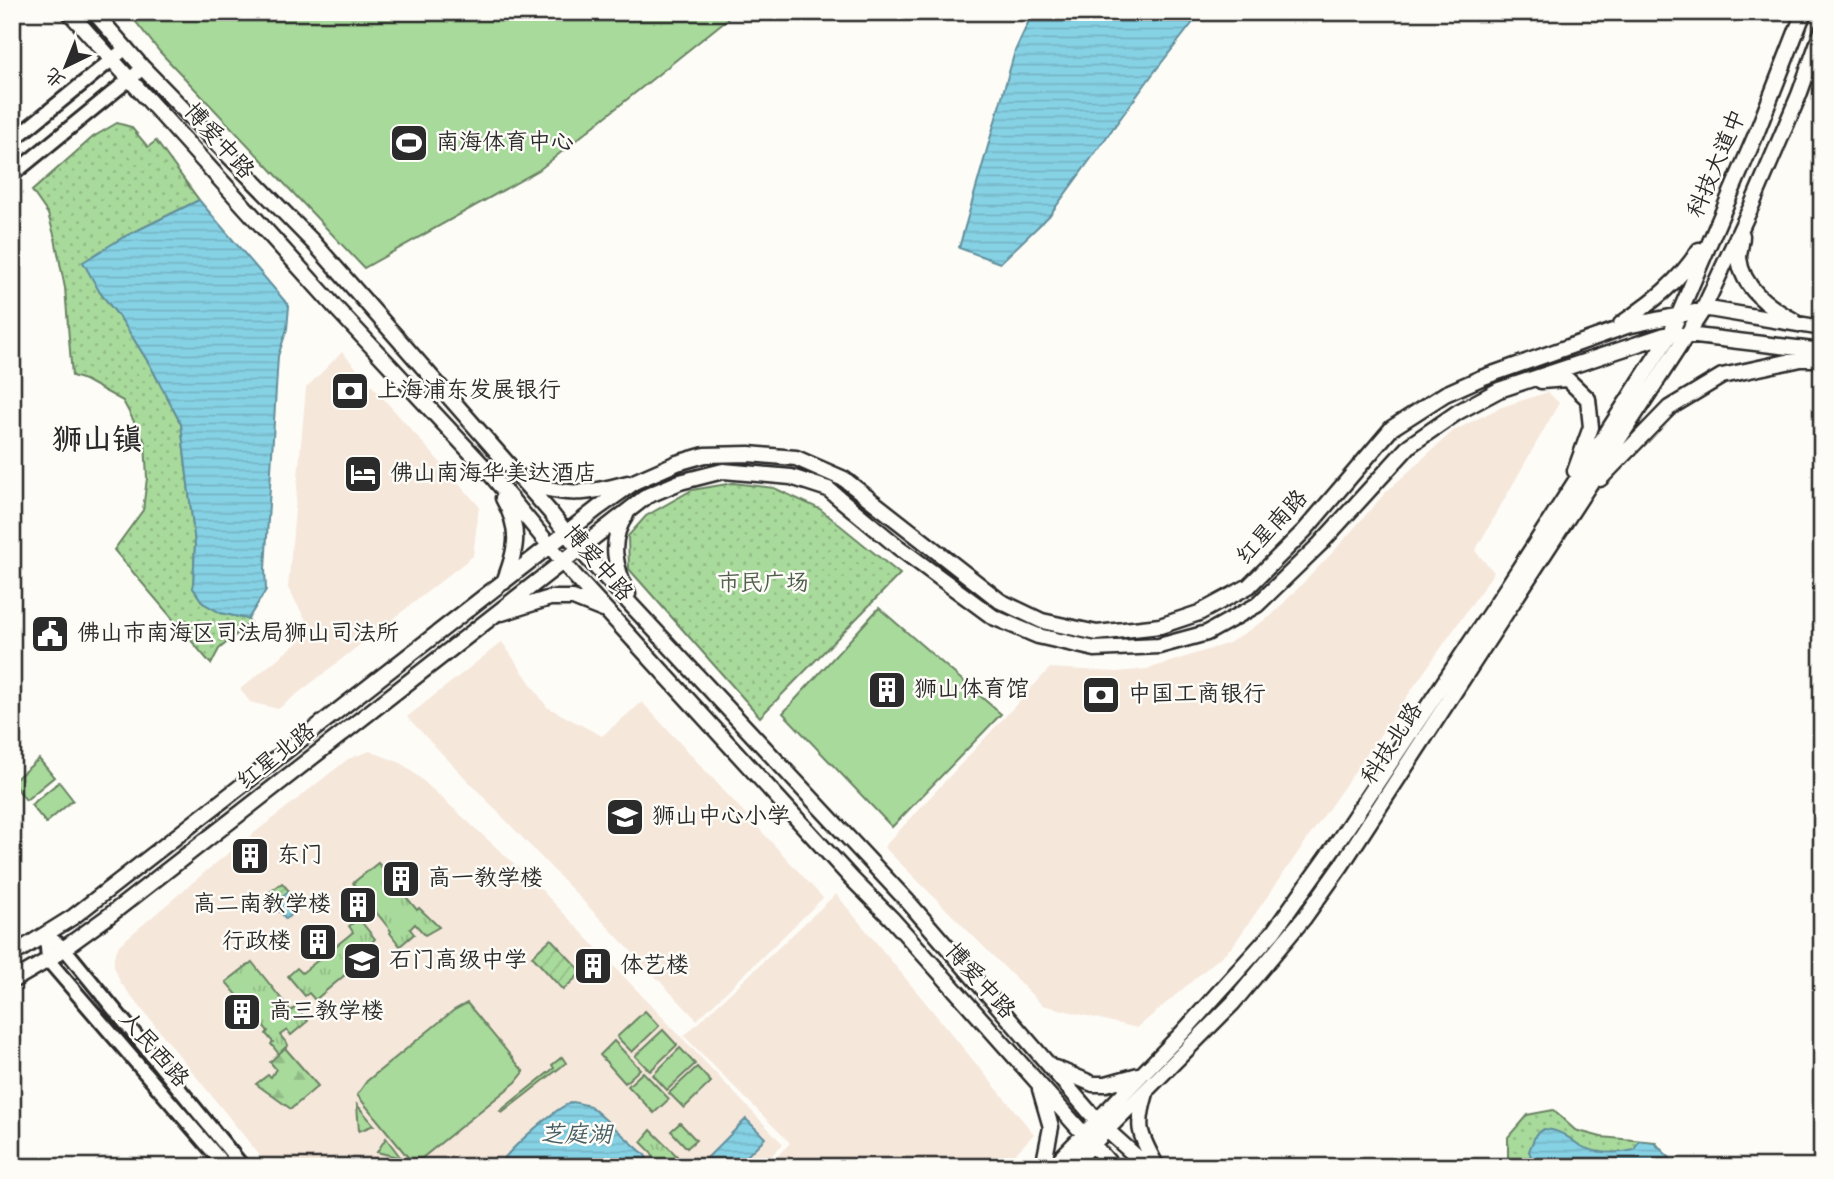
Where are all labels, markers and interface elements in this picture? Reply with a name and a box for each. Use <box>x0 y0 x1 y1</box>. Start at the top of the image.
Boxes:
north arrow <box>32 32 102 102</box>
text: 北 <box>40 60 72 93</box>
street label: 博爱中路 <box>175 97 261 187</box>
street label: 科技大道中 <box>1680 105 1756 223</box>
sports icon: 南海体育中心 <box>388 122 430 164</box>
place label: 南海体育中心 <box>436 127 574 160</box>
bank icon: 上海浦东发展银行 <box>329 370 371 412</box>
place label: 上海浦东发展银行 <box>377 375 561 408</box>
district label: 狮山镇 <box>52 420 142 464</box>
hotel icon: 佛山南海华美达酒店 <box>342 453 384 495</box>
place label: 佛山南海华美达酒店 <box>390 458 597 491</box>
street label: 红星南路 <box>1230 483 1316 573</box>
street label: 博爱中路 <box>554 518 640 610</box>
park label: 市民广场 <box>717 568 809 601</box>
public building icon: 佛山市南海区司法局狮山司法所 <box>29 613 71 655</box>
place label: 佛山市南海区司法局狮山司法所 <box>77 618 399 651</box>
building icon: 狮山体育馆 <box>866 669 908 711</box>
place label: 狮山体育馆 <box>914 674 1029 707</box>
bank icon: 中国工商银行 <box>1080 674 1122 716</box>
place label: 中国工商银行 <box>1128 679 1266 712</box>
street label: 科技北路 <box>1354 696 1432 792</box>
street label: 红星北路 <box>231 716 323 798</box>
school or university icon: 狮山中心小学 <box>604 796 646 838</box>
place label: 狮山中心小学 <box>652 801 790 834</box>
building icon: 东门 <box>229 835 271 877</box>
place label: 东门 <box>277 840 323 873</box>
building icon: 高一教学楼 <box>380 858 422 900</box>
place label: 高一教学楼 <box>428 863 543 896</box>
building icon: 高二南教学楼 <box>337 884 379 926</box>
place label: 高二南教学楼 <box>193 889 331 922</box>
building icon: 行政楼 <box>297 921 339 963</box>
place label: 行政楼 <box>222 926 291 959</box>
street label: 博爱中路 <box>936 937 1022 1027</box>
school or university icon: 石门高级中学 <box>341 940 383 982</box>
place label: 石门高级中学 <box>389 945 527 978</box>
building icon: 体艺楼 <box>572 945 614 987</box>
place label: 体艺楼 <box>620 950 689 983</box>
building icon: 高三教学楼 <box>221 991 263 1033</box>
place label: 高三教学楼 <box>269 996 384 1029</box>
street label: 人民西路 <box>110 1004 196 1096</box>
water label: 芝庭湖 <box>540 1119 615 1154</box>

